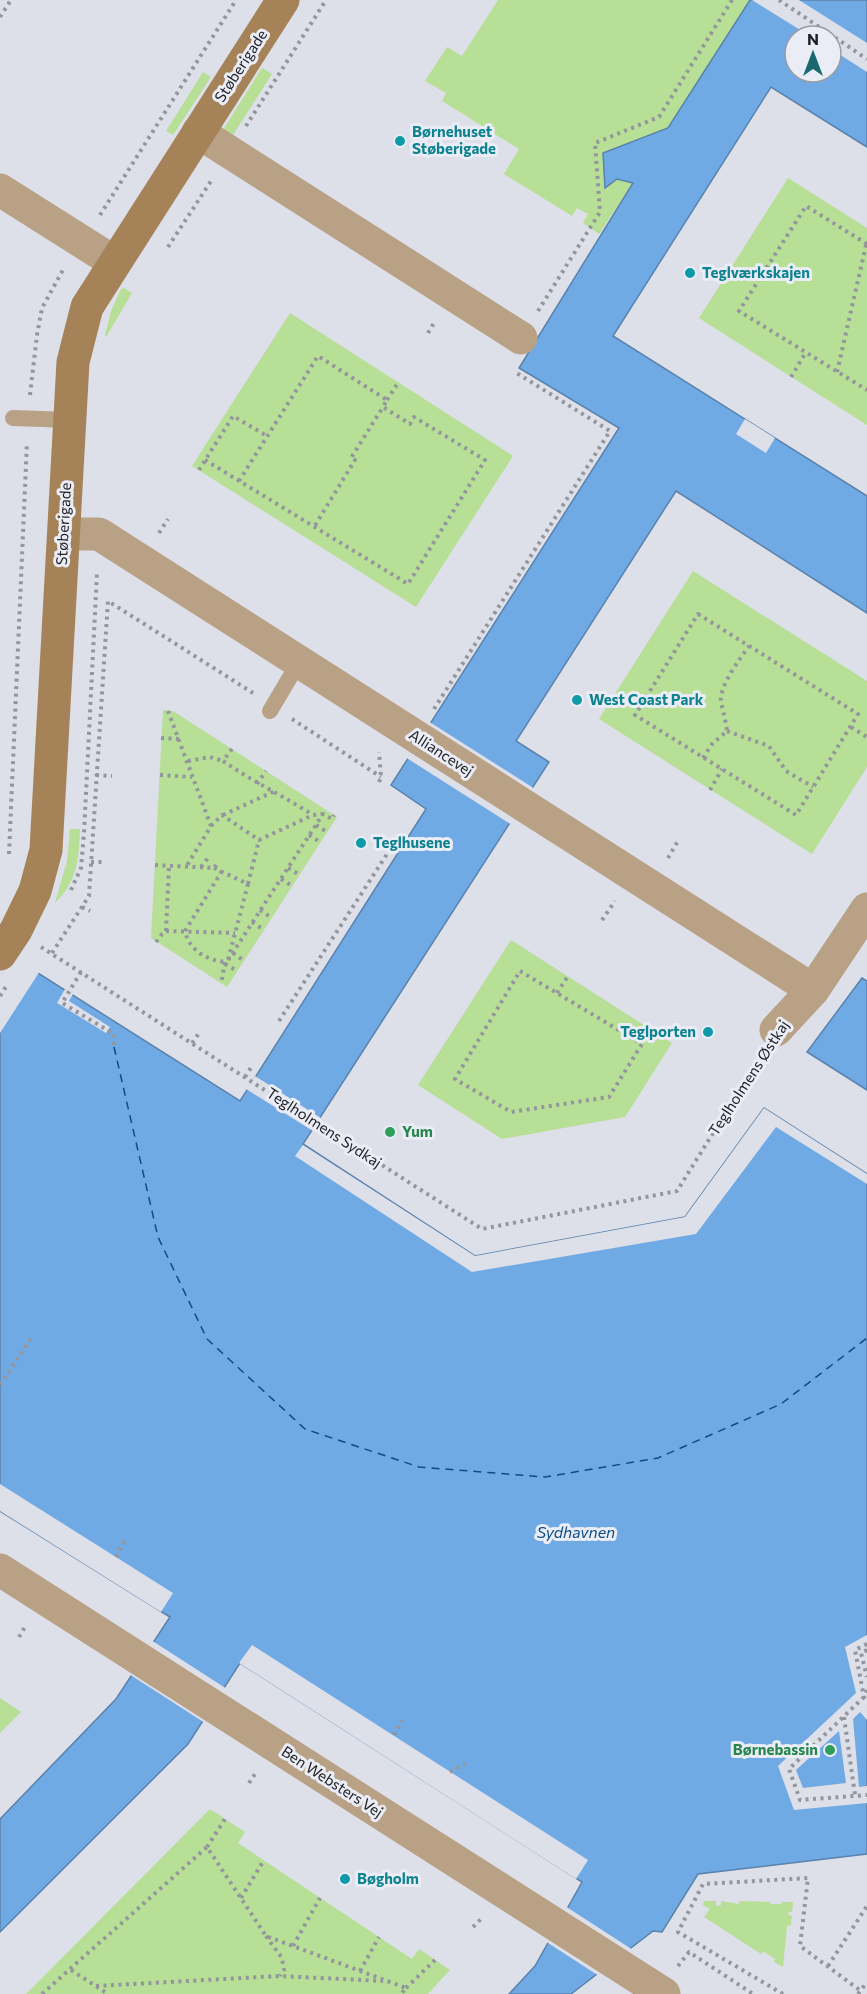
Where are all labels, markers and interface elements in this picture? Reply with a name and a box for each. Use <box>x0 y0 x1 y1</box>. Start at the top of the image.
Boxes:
north arrow <box>783 24 843 84</box>
street label: Støberigade <box>210 26 270 105</box>
text: N <box>807 29 819 48</box>
place label: Børnehuset Støberigade <box>412 122 496 157</box>
marker: Børnehuset Støberigade <box>393 134 407 148</box>
place label: Teglværkskajen <box>702 263 810 281</box>
marker: Teglværkskajen <box>683 266 697 280</box>
street label: Støberigade <box>52 482 74 566</box>
place label: West Coast Park <box>589 690 704 708</box>
marker: West Coast Park <box>570 693 584 707</box>
street label: Alliancevej <box>406 725 477 779</box>
place label: Teglhusene <box>373 833 451 851</box>
marker: Teglhusene <box>354 836 368 850</box>
street label: Teglholmens Østkaj <box>704 1016 792 1139</box>
place label: Teglporten <box>620 1022 696 1040</box>
marker: Teglporten <box>701 1025 715 1039</box>
street label: Teglholmens Sydkaj <box>264 1083 385 1171</box>
place label: Yum <box>402 1122 433 1140</box>
marker: Yum <box>383 1125 397 1139</box>
water label: Sydhavnen <box>537 1522 615 1541</box>
place label: Børnebassin <box>733 1740 818 1758</box>
street label: Ben Websters Vej <box>279 1742 387 1821</box>
marker: Børnebassin <box>823 1743 837 1757</box>
place label: Bøgholm <box>357 1869 419 1887</box>
marker: Bøgholm <box>338 1872 352 1886</box>

